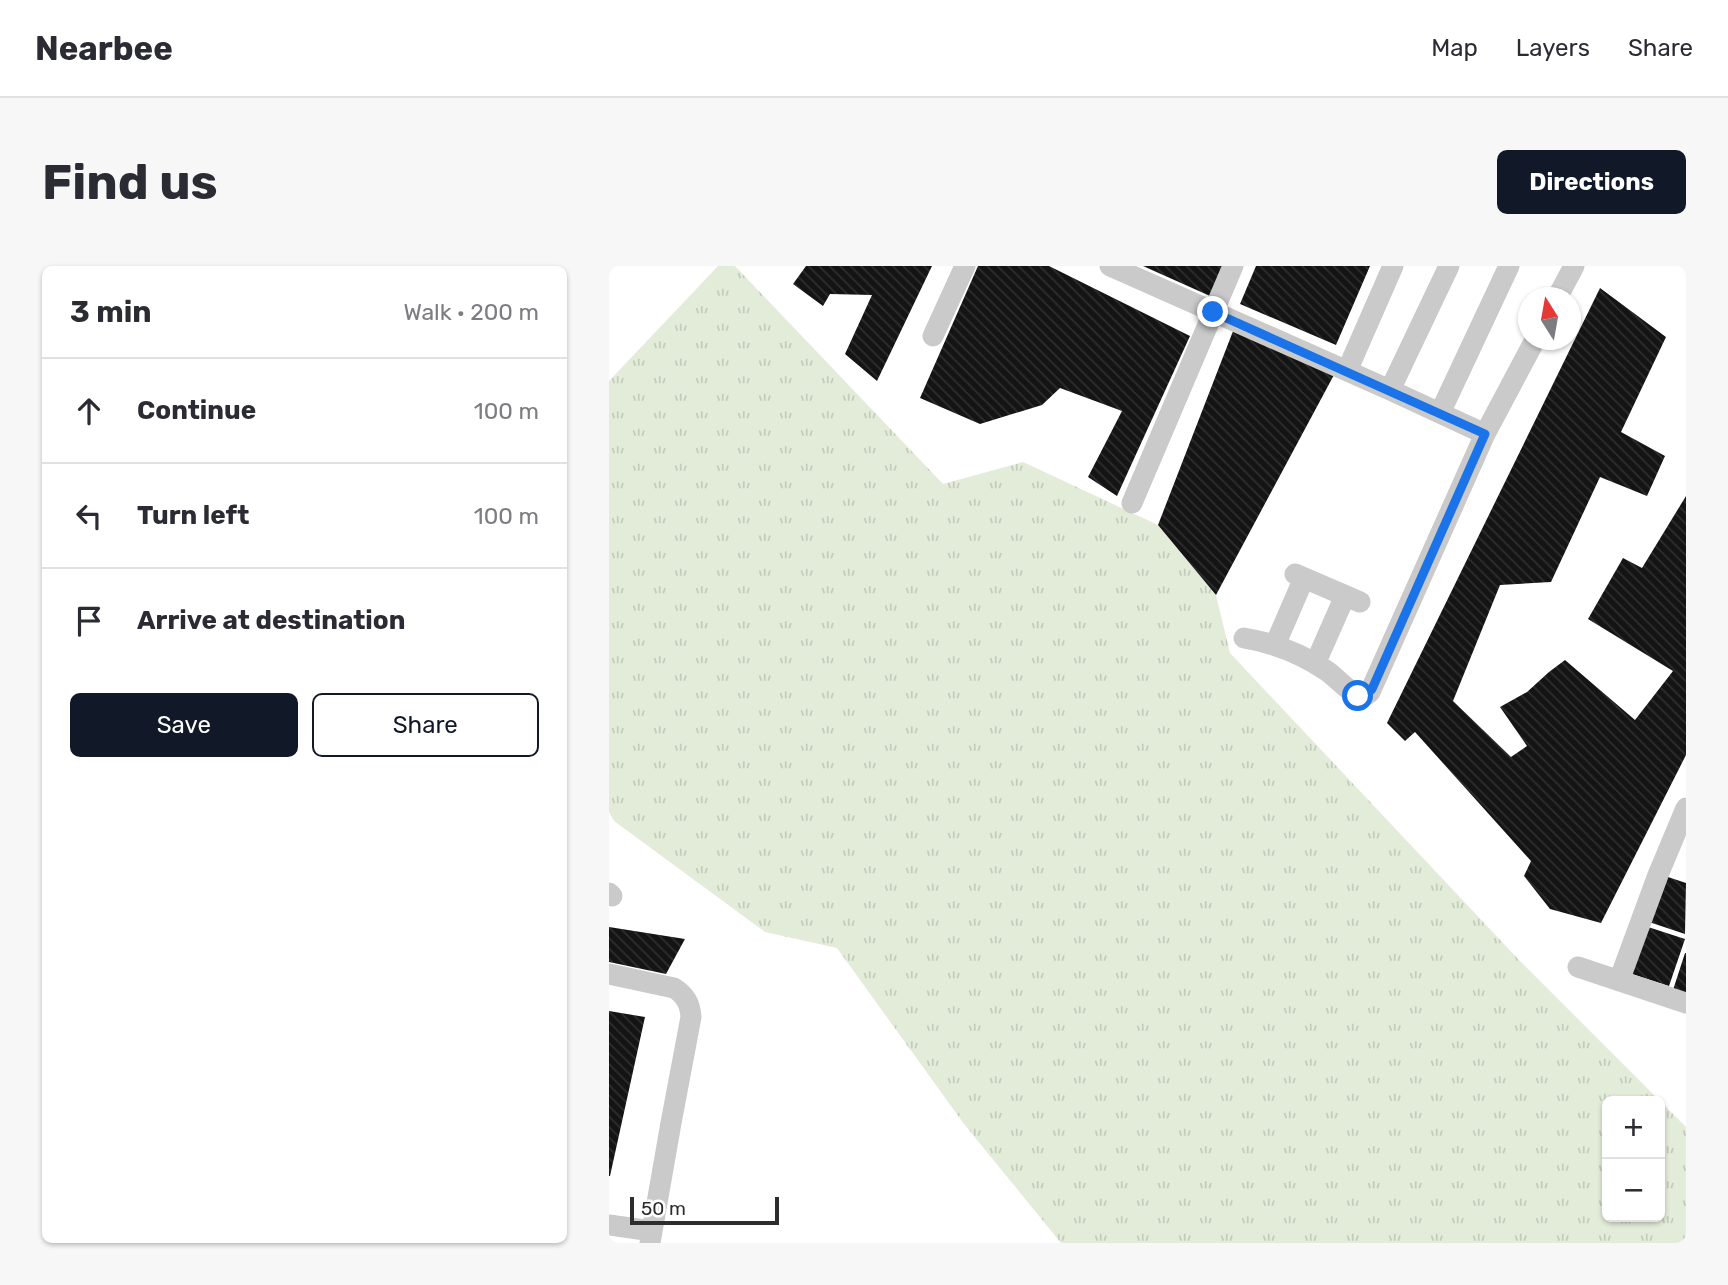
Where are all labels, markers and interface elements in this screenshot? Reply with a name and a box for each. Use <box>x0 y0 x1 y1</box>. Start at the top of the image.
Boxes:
text: Nearbee <box>35 29 173 68</box>
text: Map <box>1431 34 1478 62</box>
text: Layers <box>1516 34 1590 62</box>
text: Share <box>1628 34 1693 62</box>
button: Directions <box>1497 150 1686 214</box>
text: Find us <box>42 153 218 211</box>
north arrow <box>1518 287 1581 350</box>
text: 3 min <box>70 294 152 330</box>
route end <box>1197 296 1228 327</box>
text: Walk · 200 m <box>404 298 539 326</box>
icon: ahead <box>70 392 108 430</box>
text: Continue <box>137 395 256 426</box>
text: 100 m <box>474 397 539 425</box>
icon: left <box>70 497 108 535</box>
text: Turn left <box>137 500 249 531</box>
text: 100 m <box>474 502 539 530</box>
icon: arrive <box>70 602 108 640</box>
text: Arrive at destination <box>137 605 405 636</box>
route start <box>1342 680 1373 711</box>
button: Save <box>70 693 298 757</box>
button: Share <box>312 693 539 757</box>
map controls <box>1602 1096 1665 1222</box>
button: + <box>1602 1096 1665 1159</box>
button: − <box>1602 1159 1665 1222</box>
scale bar <box>630 1194 779 1226</box>
text: 50 m <box>641 1197 686 1220</box>

